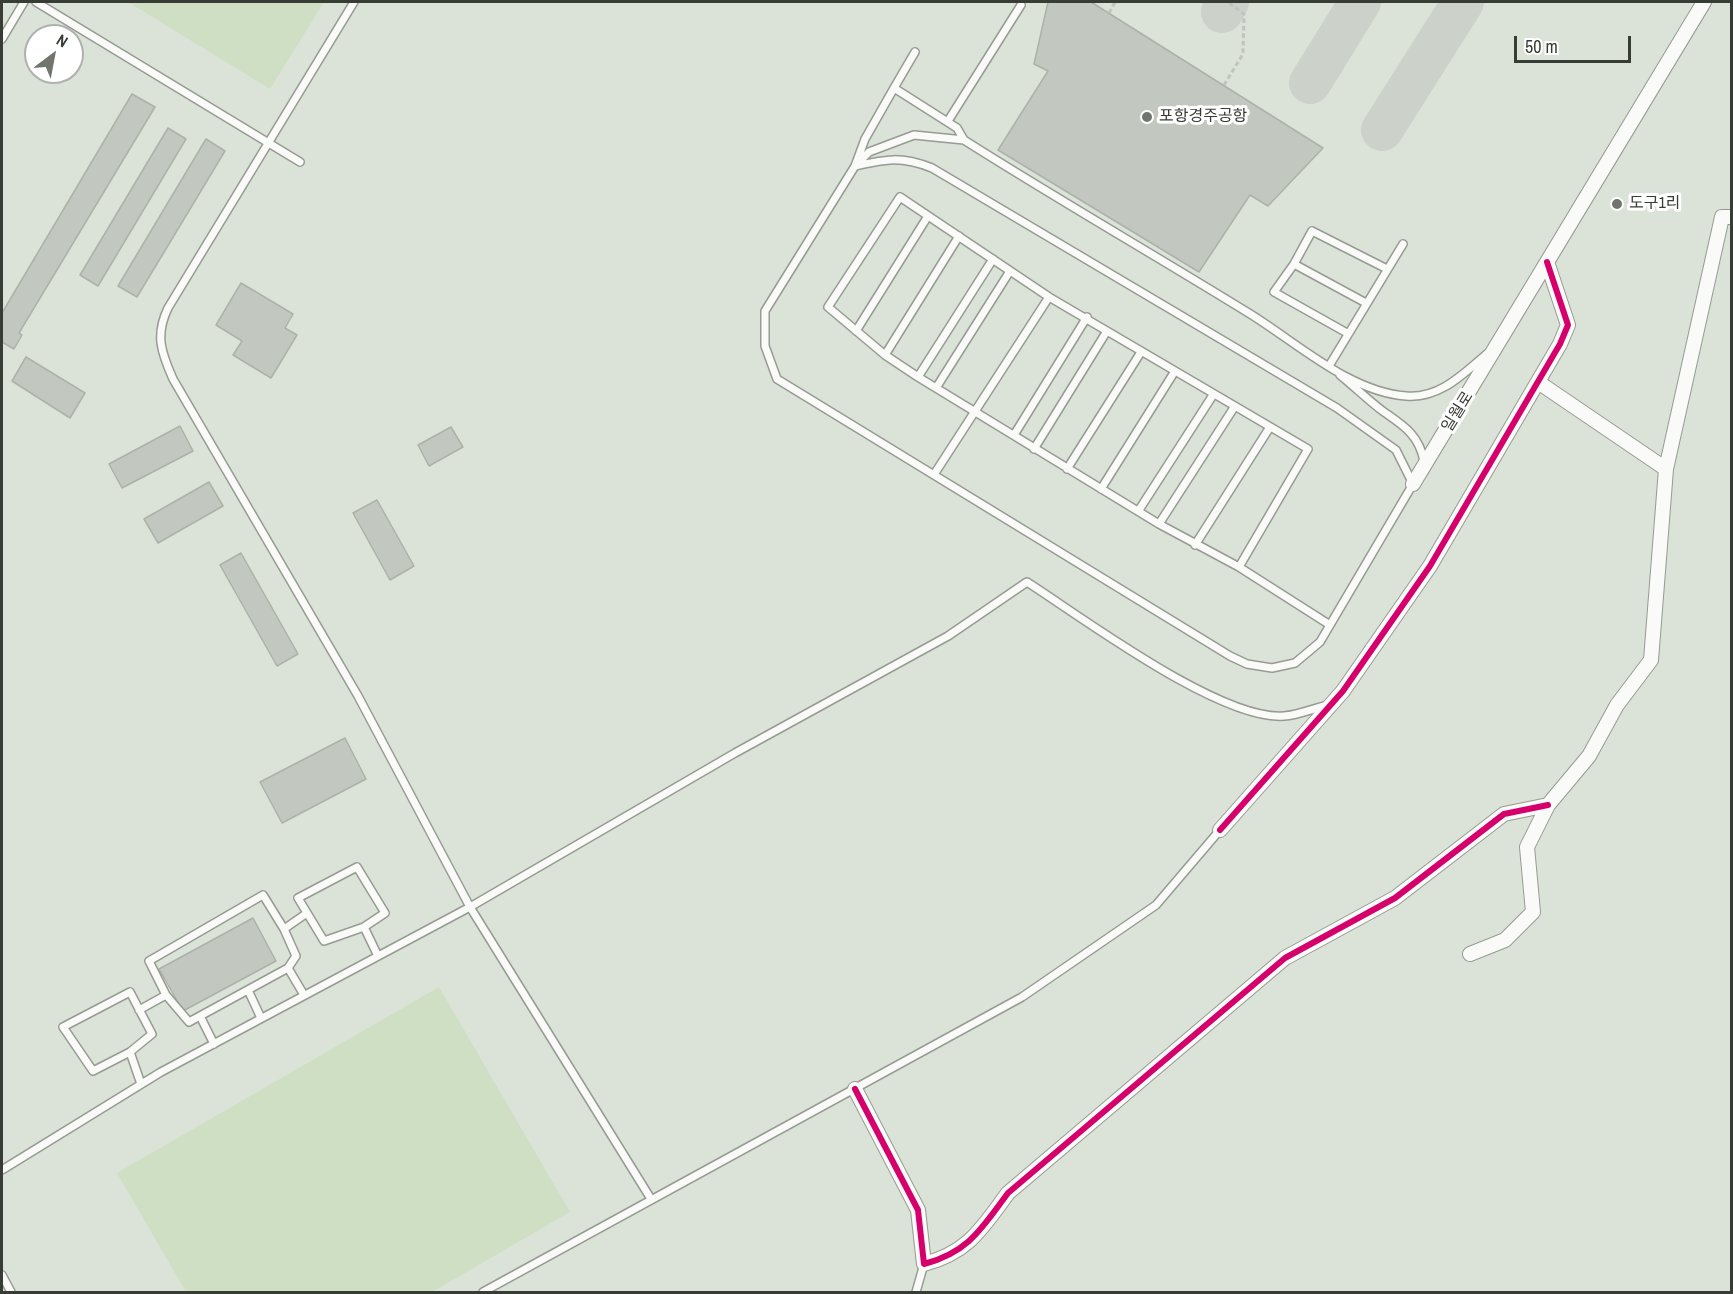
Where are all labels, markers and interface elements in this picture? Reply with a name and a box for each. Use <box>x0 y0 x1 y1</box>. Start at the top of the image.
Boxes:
north arrow <box>24 24 84 84</box>
scale bar <box>1517 24 1634 62</box>
text: N <box>53 29 72 52</box>
text: 50 m <box>1525 34 1558 59</box>
place label: 포항경주공항 <box>1159 107 1247 127</box>
marker: 포항경주공항 <box>1140 110 1154 124</box>
place label: 도구1리 <box>1629 194 1680 214</box>
marker: 도구1리 <box>1610 197 1624 211</box>
street label: 일월로 <box>1438 388 1478 436</box>

